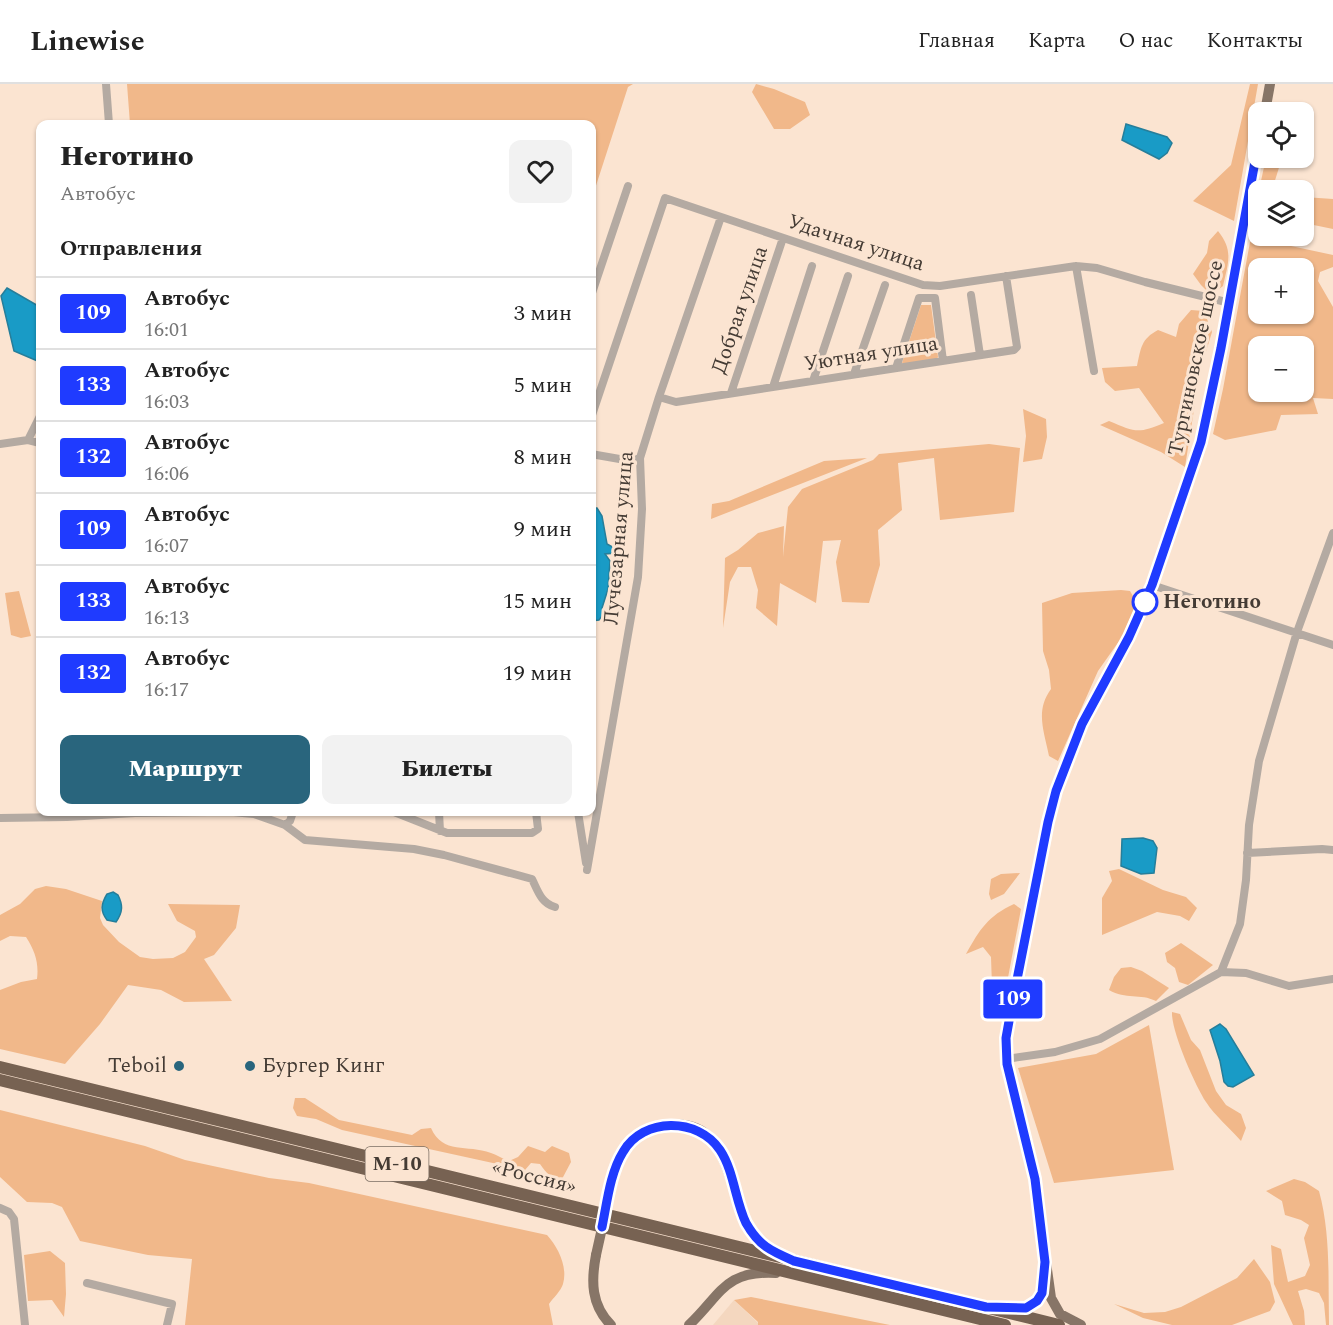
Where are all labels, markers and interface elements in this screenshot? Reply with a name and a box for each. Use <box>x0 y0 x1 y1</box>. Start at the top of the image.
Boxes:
text: Linewise <box>30 20 145 63</box>
text: Главная <box>918 25 995 57</box>
text: Карта <box>1028 25 1085 57</box>
text: О нас <box>1118 25 1173 57</box>
text: Контакты <box>1206 25 1303 57</box>
map controls <box>1248 102 1314 402</box>
button: locate <box>1248 102 1314 168</box>
text: Неготино <box>60 135 194 178</box>
button: heart <box>509 140 572 203</box>
text: Автобус <box>60 179 136 209</box>
button: layers <box>1248 180 1314 246</box>
street label: Удачная улица <box>783 206 929 280</box>
text: Отправления <box>60 232 202 265</box>
street label: Добрая улица <box>703 241 777 378</box>
street label: Тургиновское шоссе <box>1160 257 1232 459</box>
button: + <box>1248 258 1314 324</box>
text: Автобус <box>144 282 230 315</box>
text: 109 <box>75 297 111 329</box>
text: 3 мин <box>514 297 572 330</box>
text: 16:01 <box>144 315 189 345</box>
street label: Уютная улица <box>802 327 941 380</box>
button: − <box>1248 336 1314 402</box>
text: Автобус <box>144 354 230 387</box>
text: 133 <box>75 369 111 401</box>
text: 5 мин <box>514 369 572 402</box>
text: 16:03 <box>144 387 189 417</box>
text: Автобус <box>144 426 230 459</box>
text: 132 <box>75 441 111 473</box>
text: 8 мин <box>514 441 572 474</box>
street label: Лучезарная улица <box>595 449 643 626</box>
text: 16:06 <box>144 459 189 489</box>
text: Автобус <box>144 498 230 531</box>
text: 109 <box>75 513 111 545</box>
text: 9 мин <box>514 513 572 546</box>
text: 16:07 <box>144 531 189 561</box>
text: Автобус <box>144 570 230 603</box>
text: 133 <box>75 585 111 617</box>
text: 15 мин <box>503 585 572 618</box>
place label: Неготино <box>1163 586 1261 618</box>
marker: Неготино <box>1132 589 1158 615</box>
text: 16:13 <box>144 603 189 633</box>
text: Автобус <box>144 642 230 675</box>
text: 132 <box>75 657 111 689</box>
text: 19 мин <box>503 657 572 690</box>
text: 16:17 <box>144 675 189 705</box>
button: Маршрут <box>60 735 310 804</box>
button: Билеты <box>322 735 572 804</box>
line badge: 109 <box>978 980 1048 1018</box>
text: 109 <box>995 983 1031 1015</box>
place label: Teboil <box>108 1050 167 1082</box>
place label: Бургер Кинг <box>262 1050 385 1082</box>
marker: Teboil <box>172 1059 186 1073</box>
marker: Бургер Кинг <box>243 1059 257 1073</box>
road number: М-10 <box>366 1147 428 1181</box>
street label: «Россия» <box>488 1151 580 1203</box>

